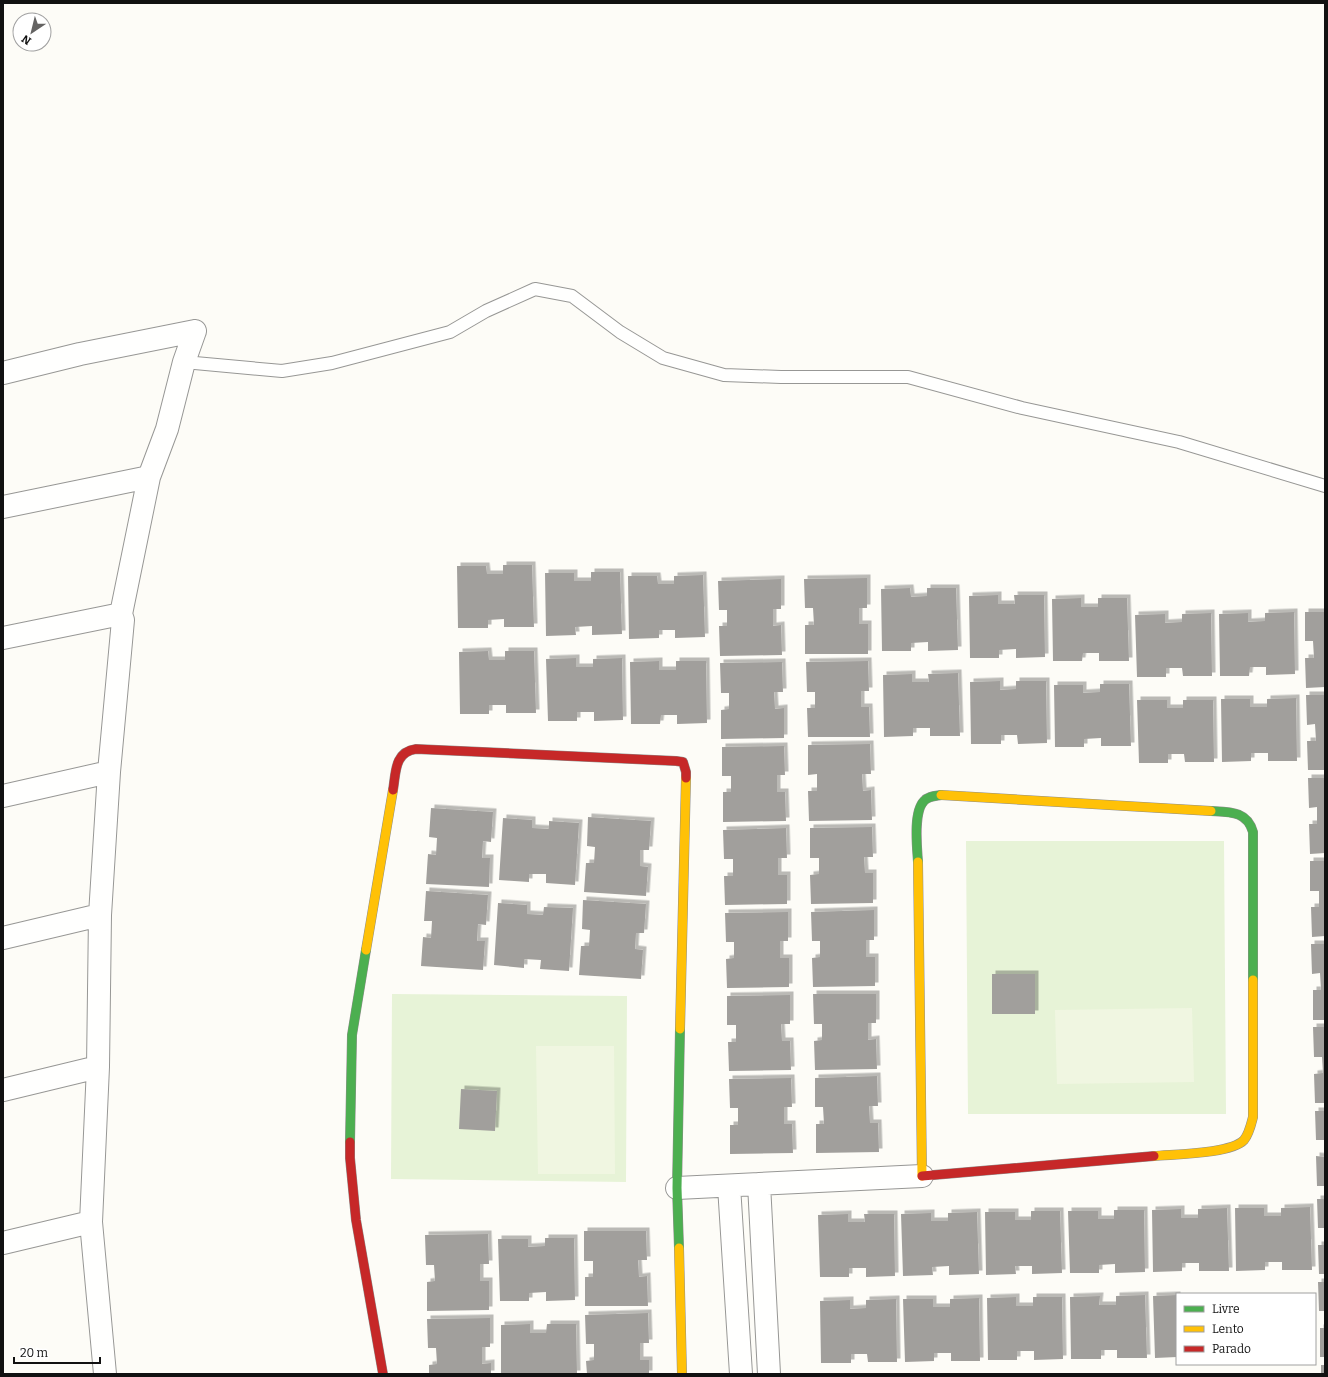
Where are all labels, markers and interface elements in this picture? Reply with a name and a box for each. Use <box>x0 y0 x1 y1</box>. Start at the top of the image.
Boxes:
north arrow <box>12 12 52 52</box>
text: N <box>19 32 34 48</box>
legend <box>1176 1293 1316 1365</box>
text: Livre <box>1212 1302 1240 1316</box>
text: Lento <box>1212 1322 1244 1336</box>
scale bar <box>14 1339 100 1365</box>
text: Parado <box>1212 1342 1251 1356</box>
text: 20 m <box>20 1346 49 1360</box>

